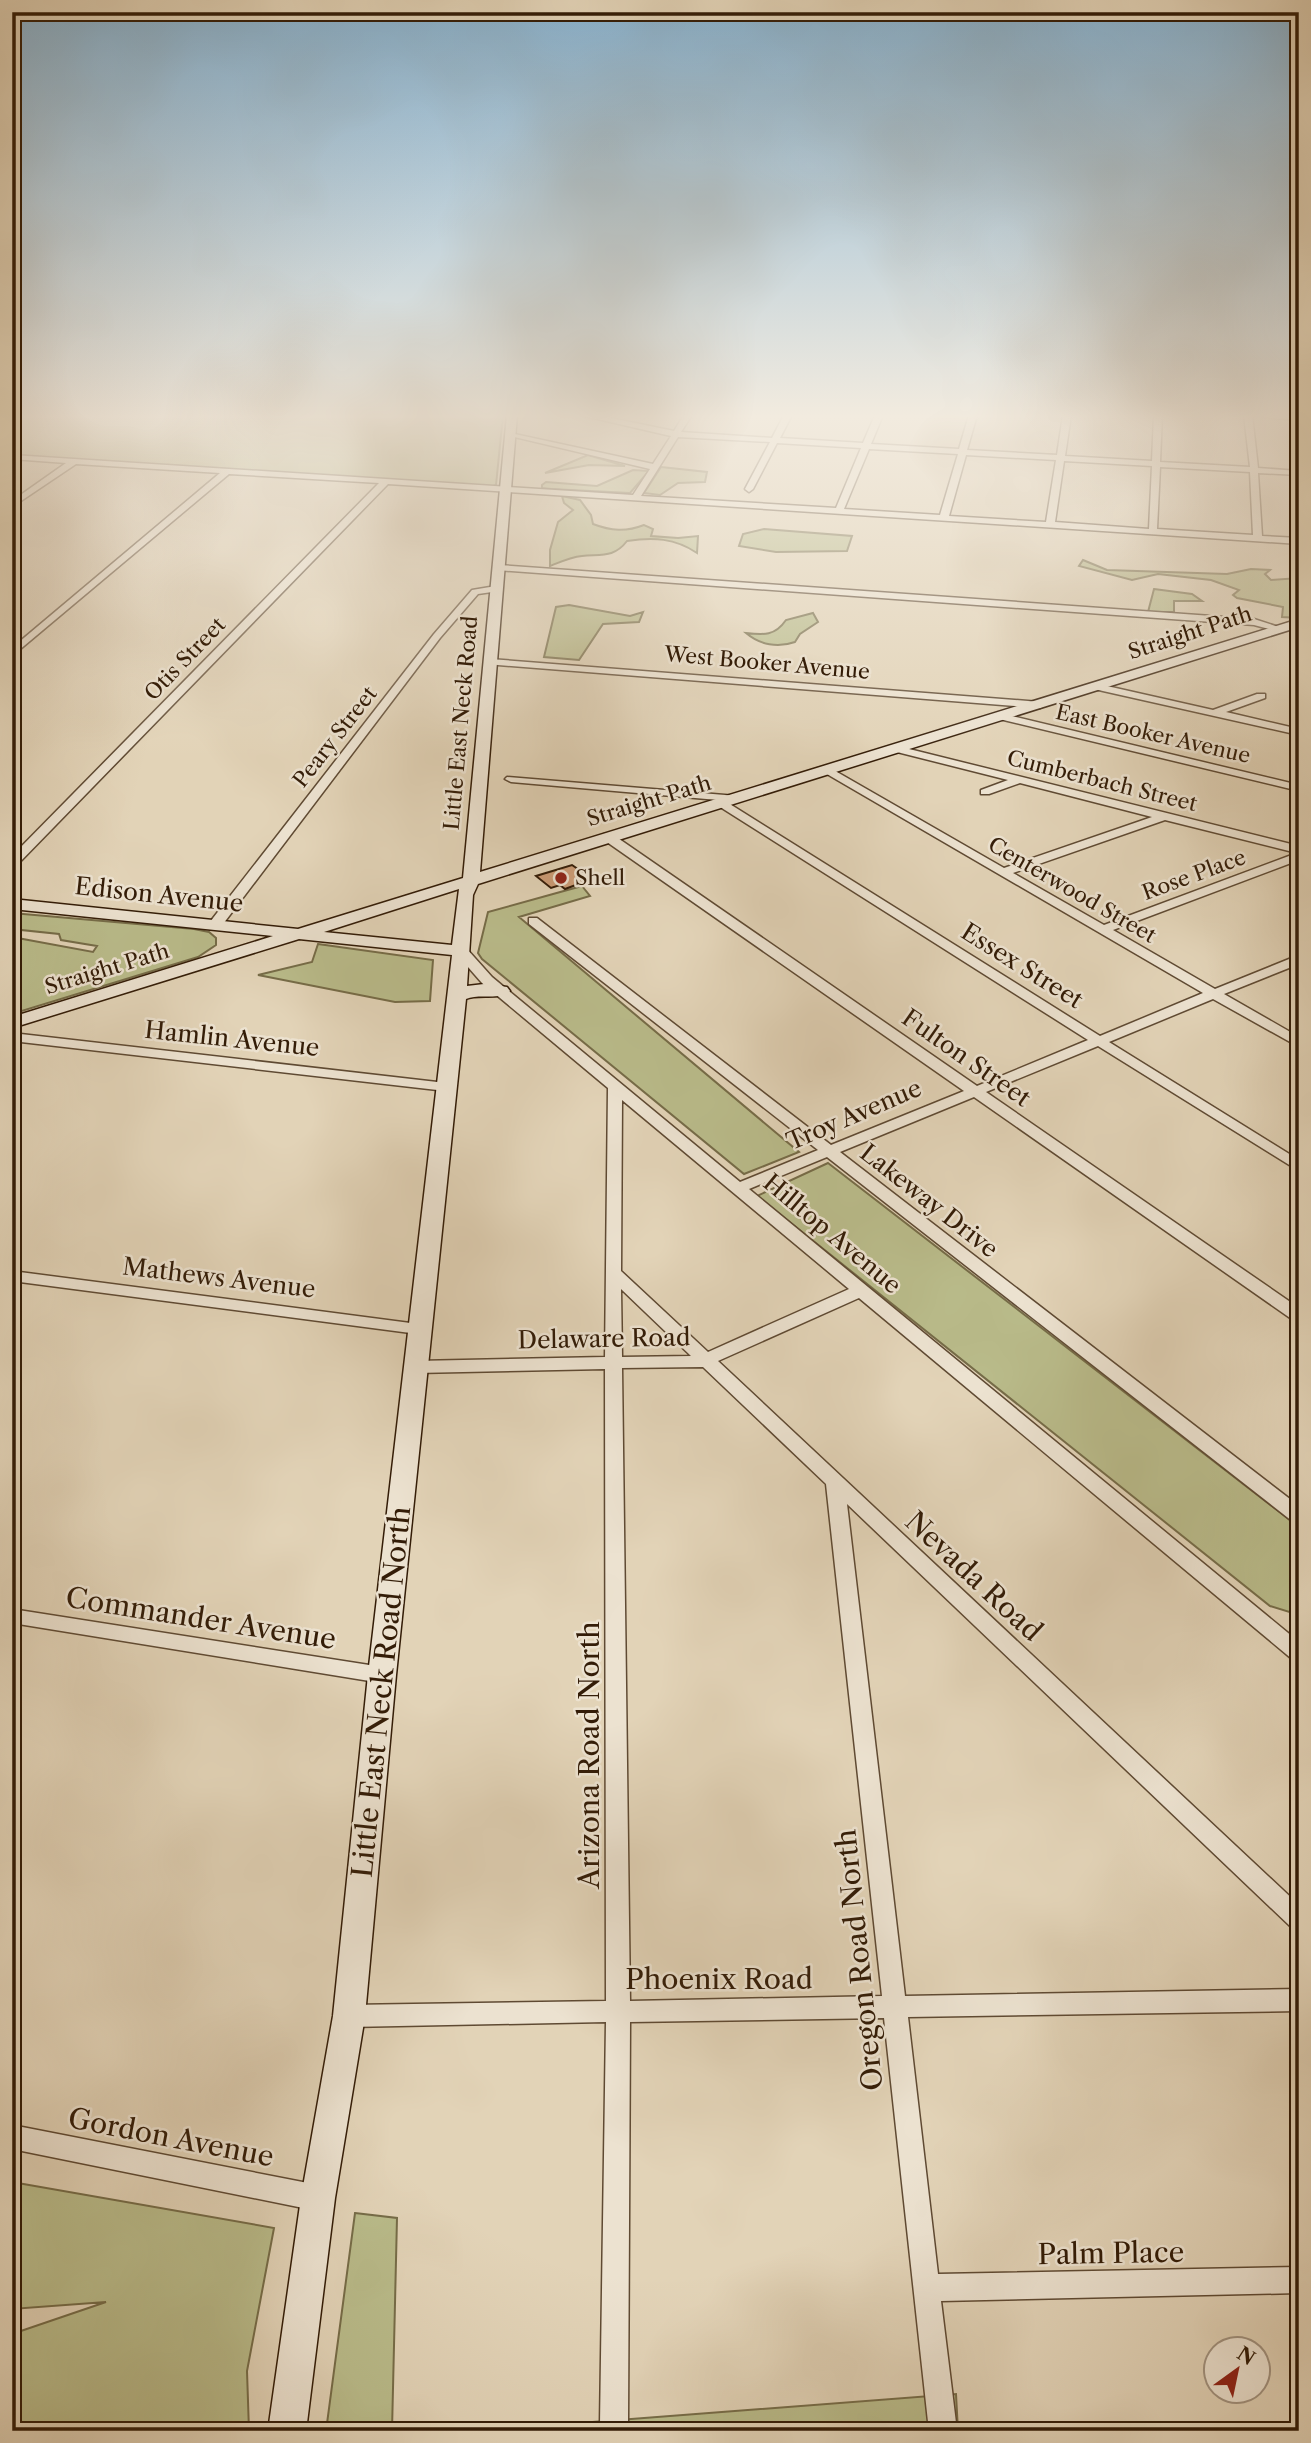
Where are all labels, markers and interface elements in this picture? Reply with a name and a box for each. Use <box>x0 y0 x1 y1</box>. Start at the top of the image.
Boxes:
street label: Straight Path <box>1125 601 1255 664</box>
street label: Otis Street <box>139 612 231 705</box>
street label: Little East Neck Road <box>439 615 482 831</box>
street label: West Booker Avenue <box>662 641 871 684</box>
street label: Peary Street <box>287 681 382 792</box>
street label: East Booker Avenue <box>1053 699 1253 768</box>
street label: Cumberbach Street <box>1005 745 1200 816</box>
street label: Straight Path <box>584 770 714 831</box>
street label: Centerwood Street <box>984 831 1161 948</box>
street label: Rose Place <box>1139 844 1249 905</box>
place label: Shell <box>575 865 625 890</box>
marker: Shell <box>553 870 569 886</box>
street label: Edison Avenue <box>73 871 245 918</box>
street label: Essex Street <box>956 917 1089 1015</box>
street label: Straight Path <box>42 938 172 999</box>
street label: Fulton Street <box>896 1003 1036 1113</box>
street label: Hamlin Avenue <box>143 1015 321 1062</box>
street label: Troy Avenue <box>782 1073 926 1156</box>
street label: Lakeway Drive <box>855 1138 1004 1263</box>
street label: Hilltop Avenue <box>758 1168 907 1300</box>
street label: Mathews Avenue <box>121 1251 317 1304</box>
street label: Delaware Road <box>517 1322 691 1355</box>
street label: Nevada Road <box>898 1504 1050 1648</box>
street label: Little East Neck Road North <box>345 1505 417 1879</box>
street label: Commander Avenue <box>64 1580 338 1656</box>
street label: Arizona Road North <box>572 1621 606 1890</box>
street label: Oregon Road North <box>828 1828 890 2092</box>
street label: Phoenix Road <box>625 1962 813 1996</box>
street label: Gordon Avenue <box>65 2100 277 2174</box>
street label: Palm Place <box>1037 2235 1185 2271</box>
north arrow <box>1202 2334 1272 2404</box>
text: N <box>1233 2342 1259 2370</box>

